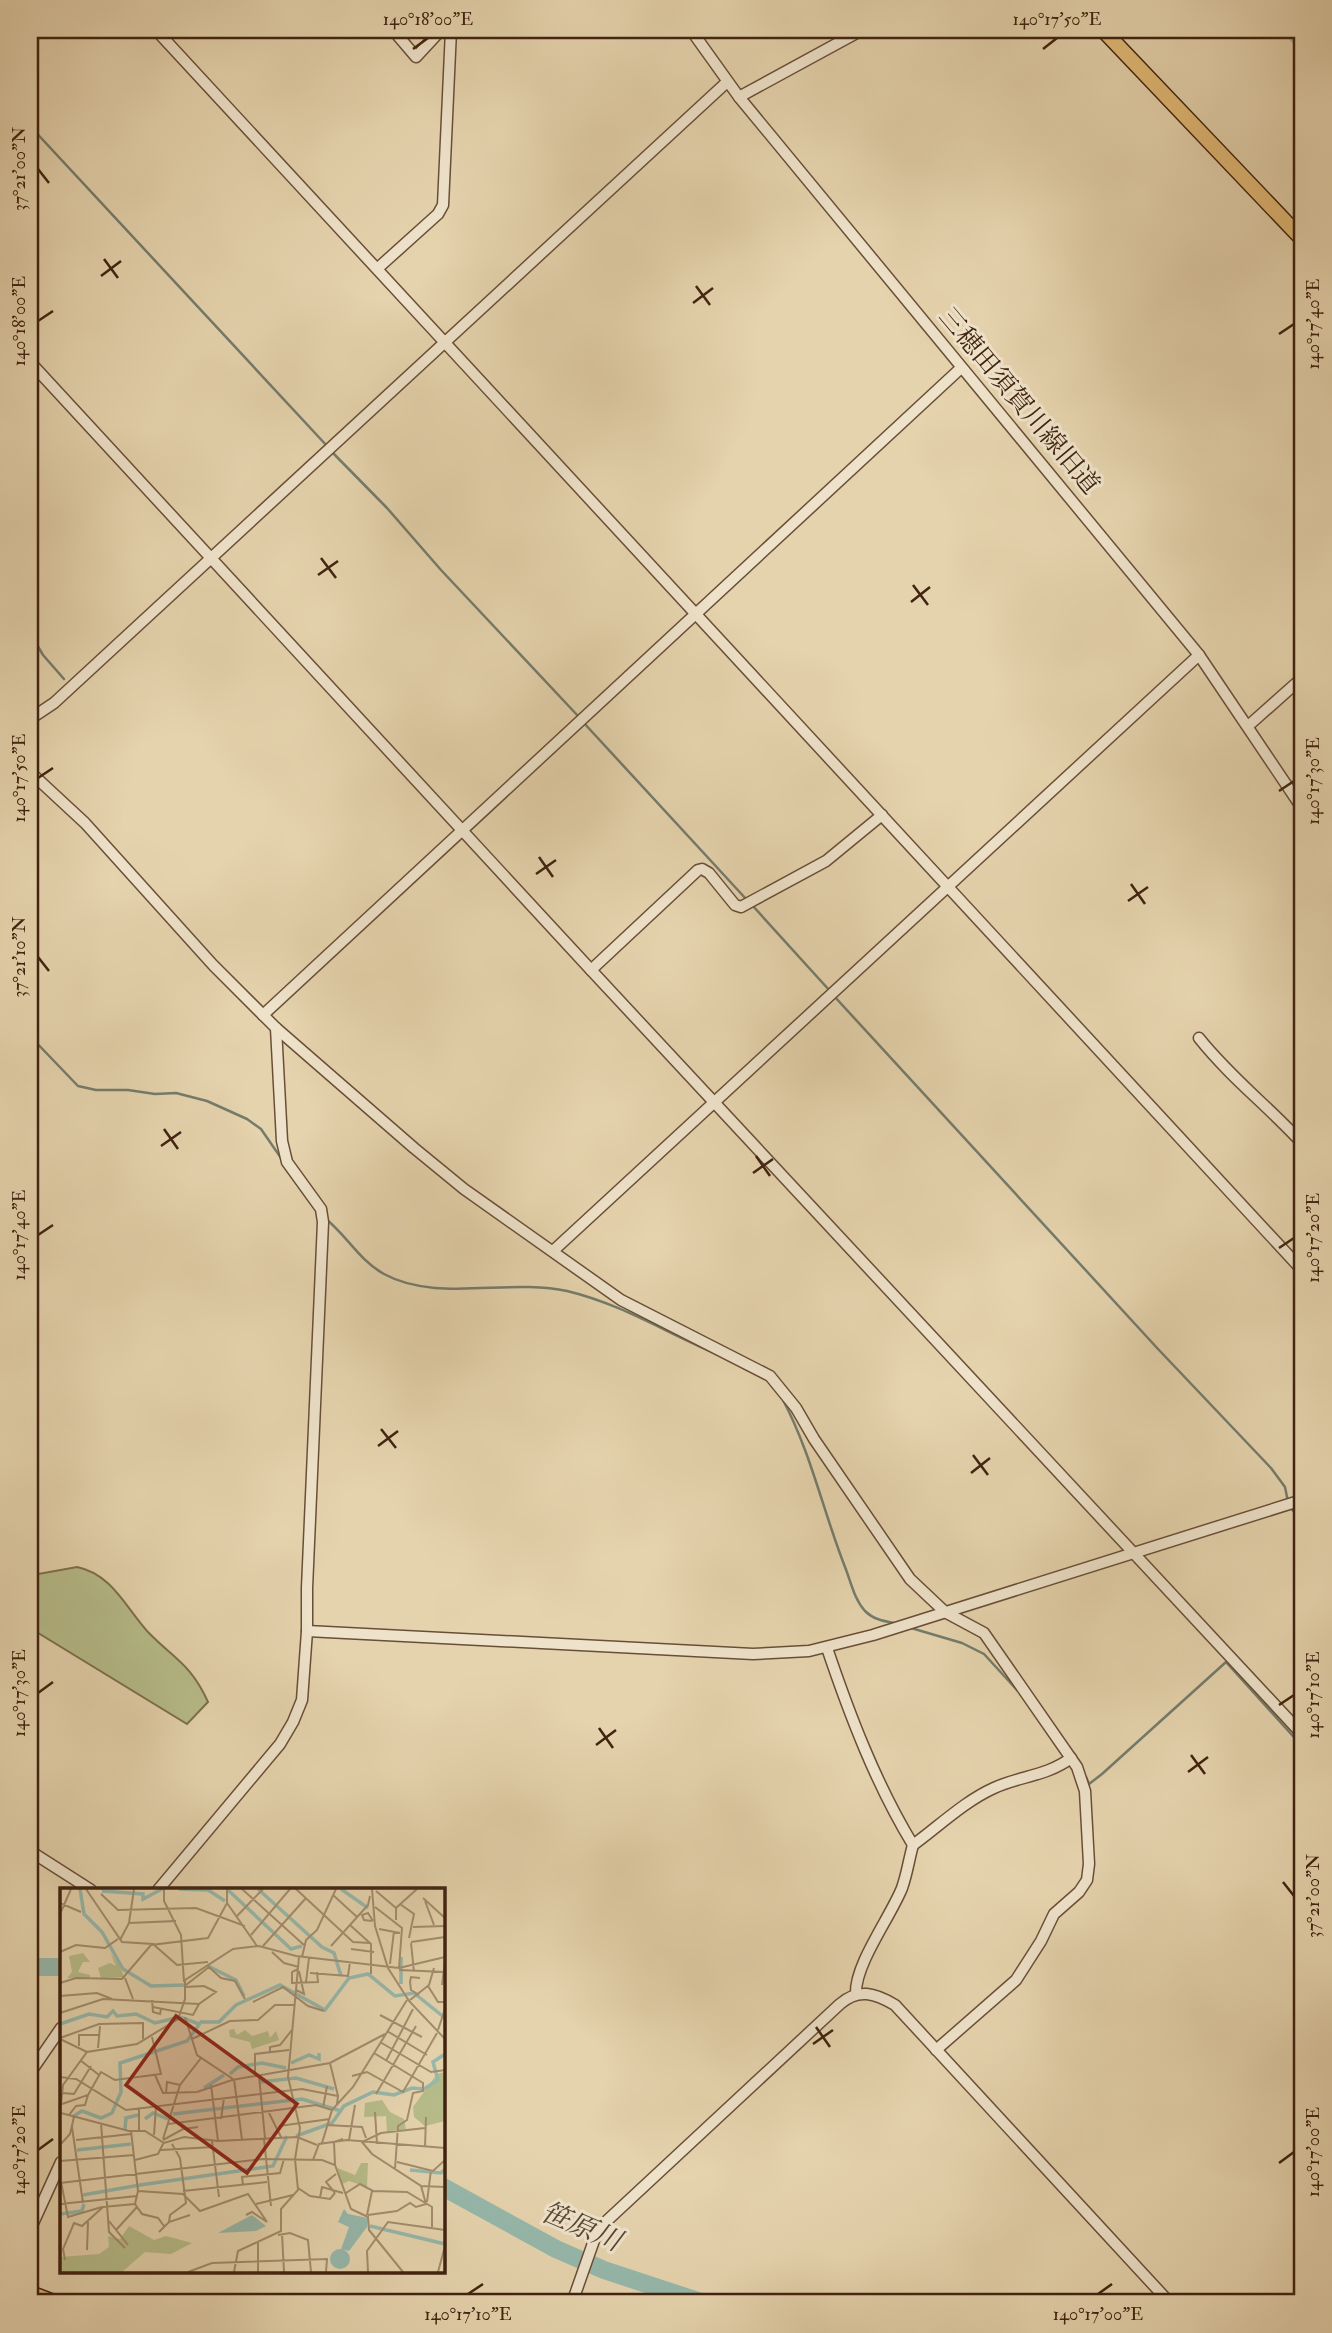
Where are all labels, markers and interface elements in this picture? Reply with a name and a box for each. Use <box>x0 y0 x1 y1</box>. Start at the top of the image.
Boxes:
text: 140°18'00"E <box>383 8 473 31</box>
text: 140°17'50"E <box>1013 8 1101 31</box>
text: 37°21'00"N <box>8 127 31 211</box>
text: 140°18'00"E <box>8 276 31 366</box>
text: 140°17'40"E <box>1302 279 1325 369</box>
street label: 三穂田須賀川線旧道 <box>932 301 1106 501</box>
text: 140°17'50"E <box>8 734 31 822</box>
text: 140°17'30"E <box>1302 737 1325 825</box>
text: 37°21'10"N <box>8 916 31 998</box>
text: 140°17'40"E <box>8 1190 31 1280</box>
text: 140°17'20"E <box>1302 1193 1325 1283</box>
text: 140°17'30"E <box>8 1649 31 1737</box>
text: 140°17'10"E <box>1302 1651 1325 1739</box>
text: 37°21'00"N <box>1302 1854 1325 1938</box>
inset map <box>60 1888 444 2274</box>
text: 140°17'20"E <box>8 2105 31 2195</box>
text: 140°17'00"E <box>1302 2107 1325 2197</box>
water label: 笹原川 <box>535 2194 629 2261</box>
text: 140°17'10"E <box>424 2303 512 2326</box>
text: 140°17'00"E <box>1053 2303 1143 2326</box>

